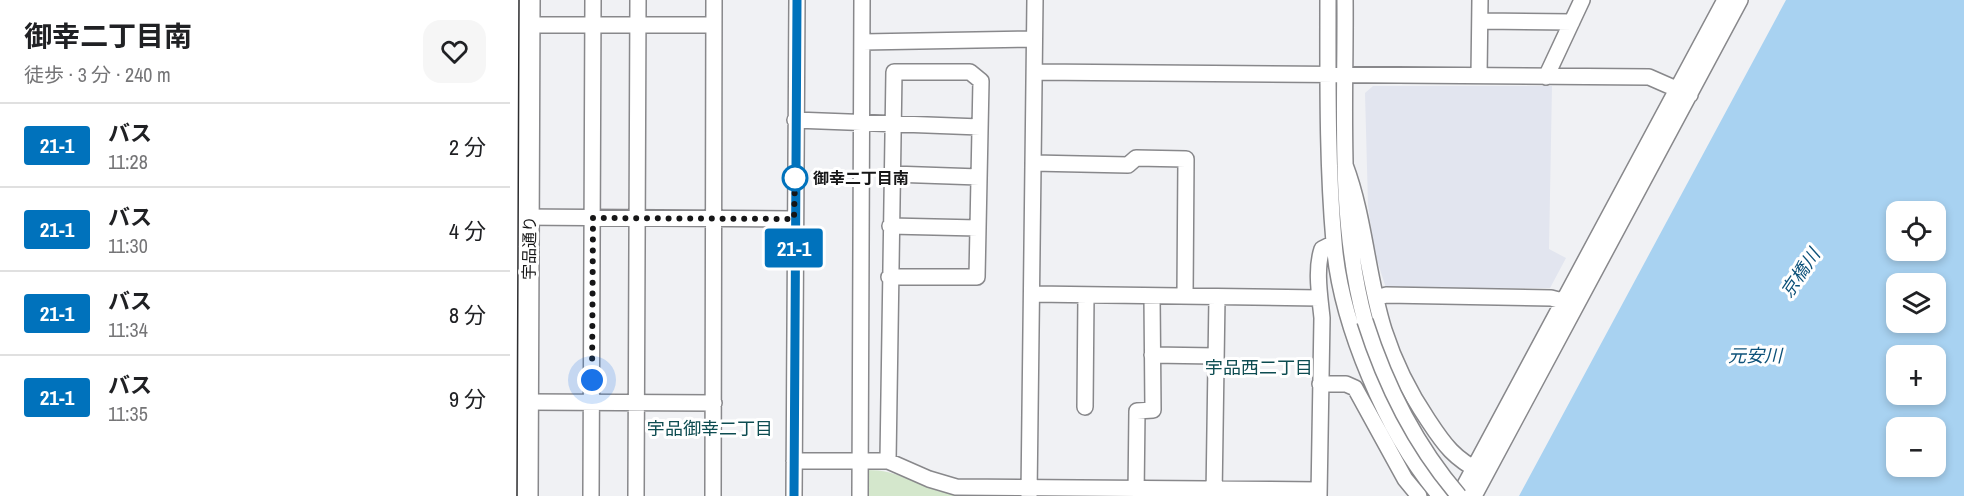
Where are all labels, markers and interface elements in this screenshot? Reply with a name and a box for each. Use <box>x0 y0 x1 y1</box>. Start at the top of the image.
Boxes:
text: 御幸二丁目南 <box>24 17 192 55</box>
button: heart <box>423 20 486 83</box>
text: 徒歩 · 3 分 · 240 m <box>24 61 171 88</box>
text: バス <box>108 118 152 148</box>
text: 21-1 <box>40 131 74 160</box>
text: 2 分 <box>449 132 486 162</box>
text: 11:28 <box>108 148 148 175</box>
marker: 御幸二丁目南 <box>782 165 808 191</box>
place label: 御幸二丁目南 <box>813 167 909 189</box>
map controls <box>1886 201 1946 477</box>
button: locate <box>1886 201 1946 261</box>
text: バス <box>108 202 152 232</box>
text: 21-1 <box>40 215 74 244</box>
text: 4 分 <box>449 216 486 246</box>
street label: 宇品通り <box>517 216 541 280</box>
line badge: 21-1 <box>752 228 836 268</box>
text: 11:30 <box>108 232 148 259</box>
text: 21-1 <box>777 234 811 263</box>
water label: 京橋川 <box>1775 242 1827 302</box>
button: layers <box>1886 273 1946 333</box>
text: バス <box>108 286 152 316</box>
text: 21-1 <box>40 299 74 328</box>
text: 8 分 <box>449 300 486 330</box>
text: 11:34 <box>108 316 148 343</box>
water label: 元安川 <box>1728 343 1784 368</box>
button: + <box>1886 345 1946 405</box>
district label: 宇品西二丁目 <box>1205 355 1313 380</box>
your location <box>577 365 607 395</box>
text: バス <box>108 370 152 400</box>
text: 21-1 <box>40 383 74 412</box>
text: 9 分 <box>449 384 486 414</box>
text: 11:35 <box>108 400 148 427</box>
district label: 宇品御幸二丁目 <box>647 416 773 441</box>
button: − <box>1886 417 1946 477</box>

